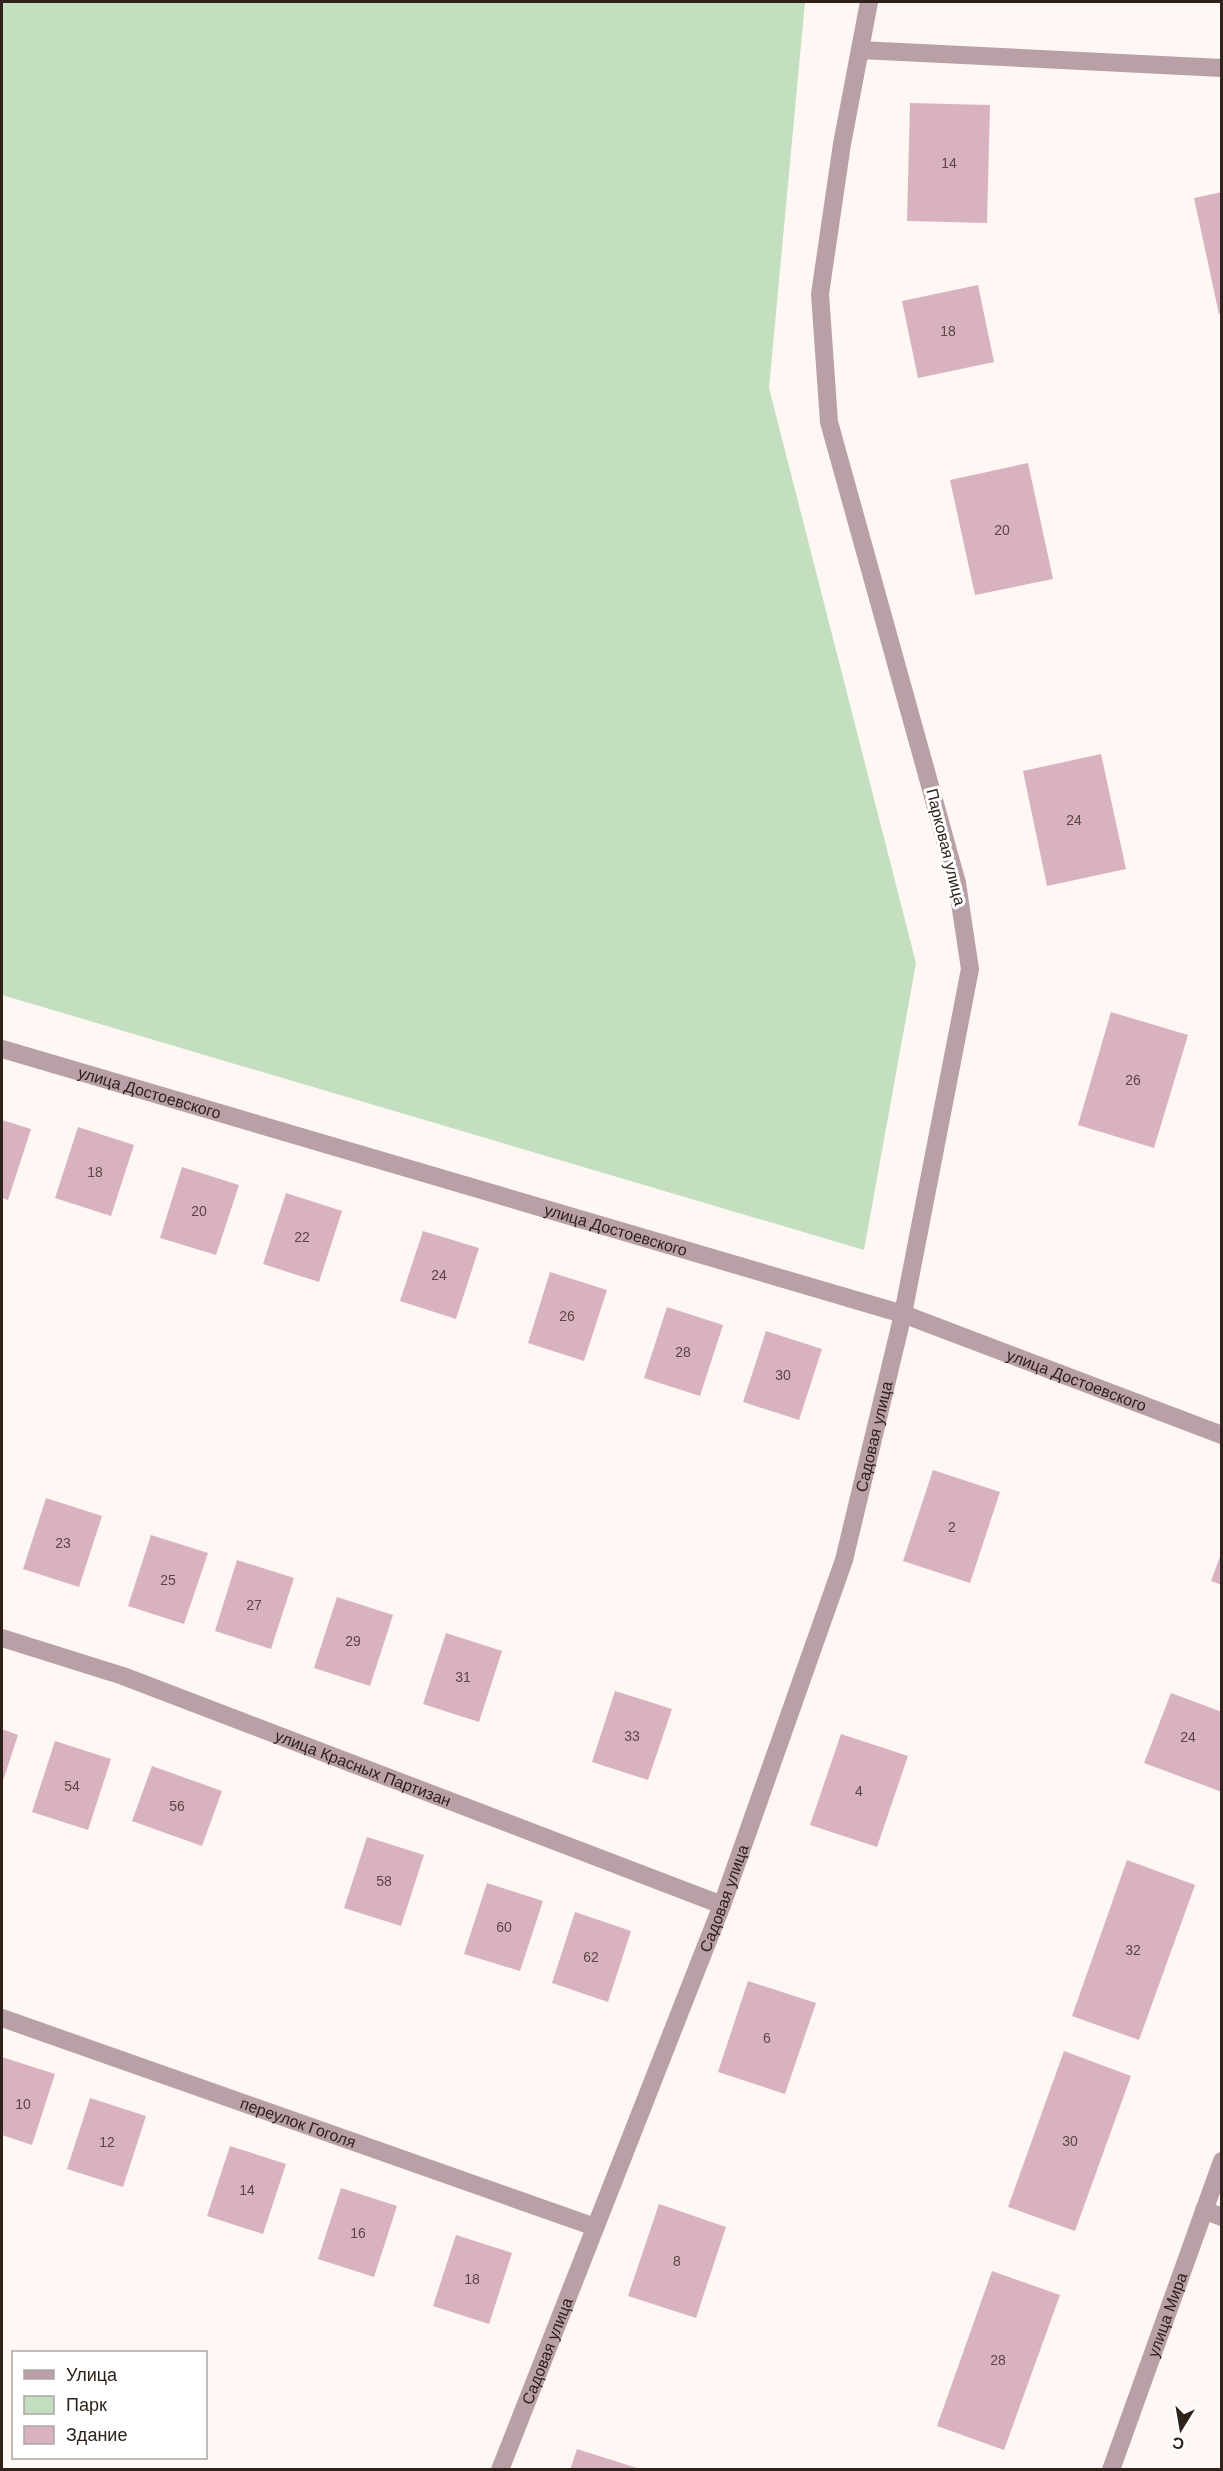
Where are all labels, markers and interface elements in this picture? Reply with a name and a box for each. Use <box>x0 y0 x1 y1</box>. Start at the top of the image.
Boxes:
house number: 14 <box>941 155 957 171</box>
house number: 18 <box>940 323 956 339</box>
house number: 20 <box>994 522 1010 538</box>
street label: Парковая улица <box>923 787 969 907</box>
house number: 24 <box>1066 812 1082 828</box>
street label: улица Достоевского <box>76 1063 223 1122</box>
house number: 26 <box>1125 1072 1141 1088</box>
house number: 18 <box>87 1164 103 1180</box>
street label: улица Достоевского <box>543 1201 690 1259</box>
house number: 20 <box>191 1203 207 1219</box>
house number: 22 <box>294 1229 310 1245</box>
house number: 24 <box>431 1267 447 1283</box>
house number: 26 <box>559 1308 575 1324</box>
house number: 28 <box>675 1344 691 1360</box>
street label: улица Достоевского <box>1004 1346 1149 1414</box>
house number: 30 <box>775 1367 791 1383</box>
street label: Садовая улица <box>852 1379 895 1494</box>
house number: 2 <box>948 1519 956 1535</box>
house number: 23 <box>55 1535 71 1551</box>
house number: 25 <box>160 1572 176 1588</box>
house number: 27 <box>246 1597 262 1613</box>
house number: 29 <box>345 1633 361 1649</box>
house number: 31 <box>455 1669 471 1685</box>
street label: улица Красных Партизан <box>273 1727 453 1809</box>
house number: 33 <box>624 1728 640 1744</box>
house number: 24 <box>1180 1729 1196 1745</box>
house number: 54 <box>64 1778 80 1794</box>
house number: 4 <box>855 1783 863 1799</box>
house number: 56 <box>169 1798 185 1814</box>
street label: Садовая улица <box>696 1842 751 1954</box>
house number: 58 <box>376 1873 392 1889</box>
house number: 60 <box>496 1919 512 1935</box>
house number: 32 <box>1125 1942 1141 1958</box>
house number: 62 <box>583 1949 599 1965</box>
house number: 6 <box>763 2030 771 2046</box>
street label: переулок Гоголя <box>238 2094 358 2151</box>
house number: 10 <box>15 2096 31 2112</box>
house number: 30 <box>1062 2133 1078 2149</box>
house number: 12 <box>99 2134 115 2150</box>
house number: 14 <box>239 2182 255 2198</box>
house number: 16 <box>350 2225 366 2241</box>
house number: 8 <box>673 2253 681 2269</box>
street label: улица Мира <box>1144 2270 1190 2359</box>
house number: 18 <box>464 2271 480 2287</box>
street label: Садовая улица <box>518 2295 575 2407</box>
legend <box>12 2351 207 2459</box>
house number: 28 <box>990 2352 1006 2368</box>
text: Улица <box>66 2365 118 2385</box>
text: Парк <box>66 2395 107 2415</box>
north arrow <box>1151 2399 1211 2459</box>
text: Здание <box>66 2425 127 2445</box>
text: С <box>1171 2434 1186 2453</box>

